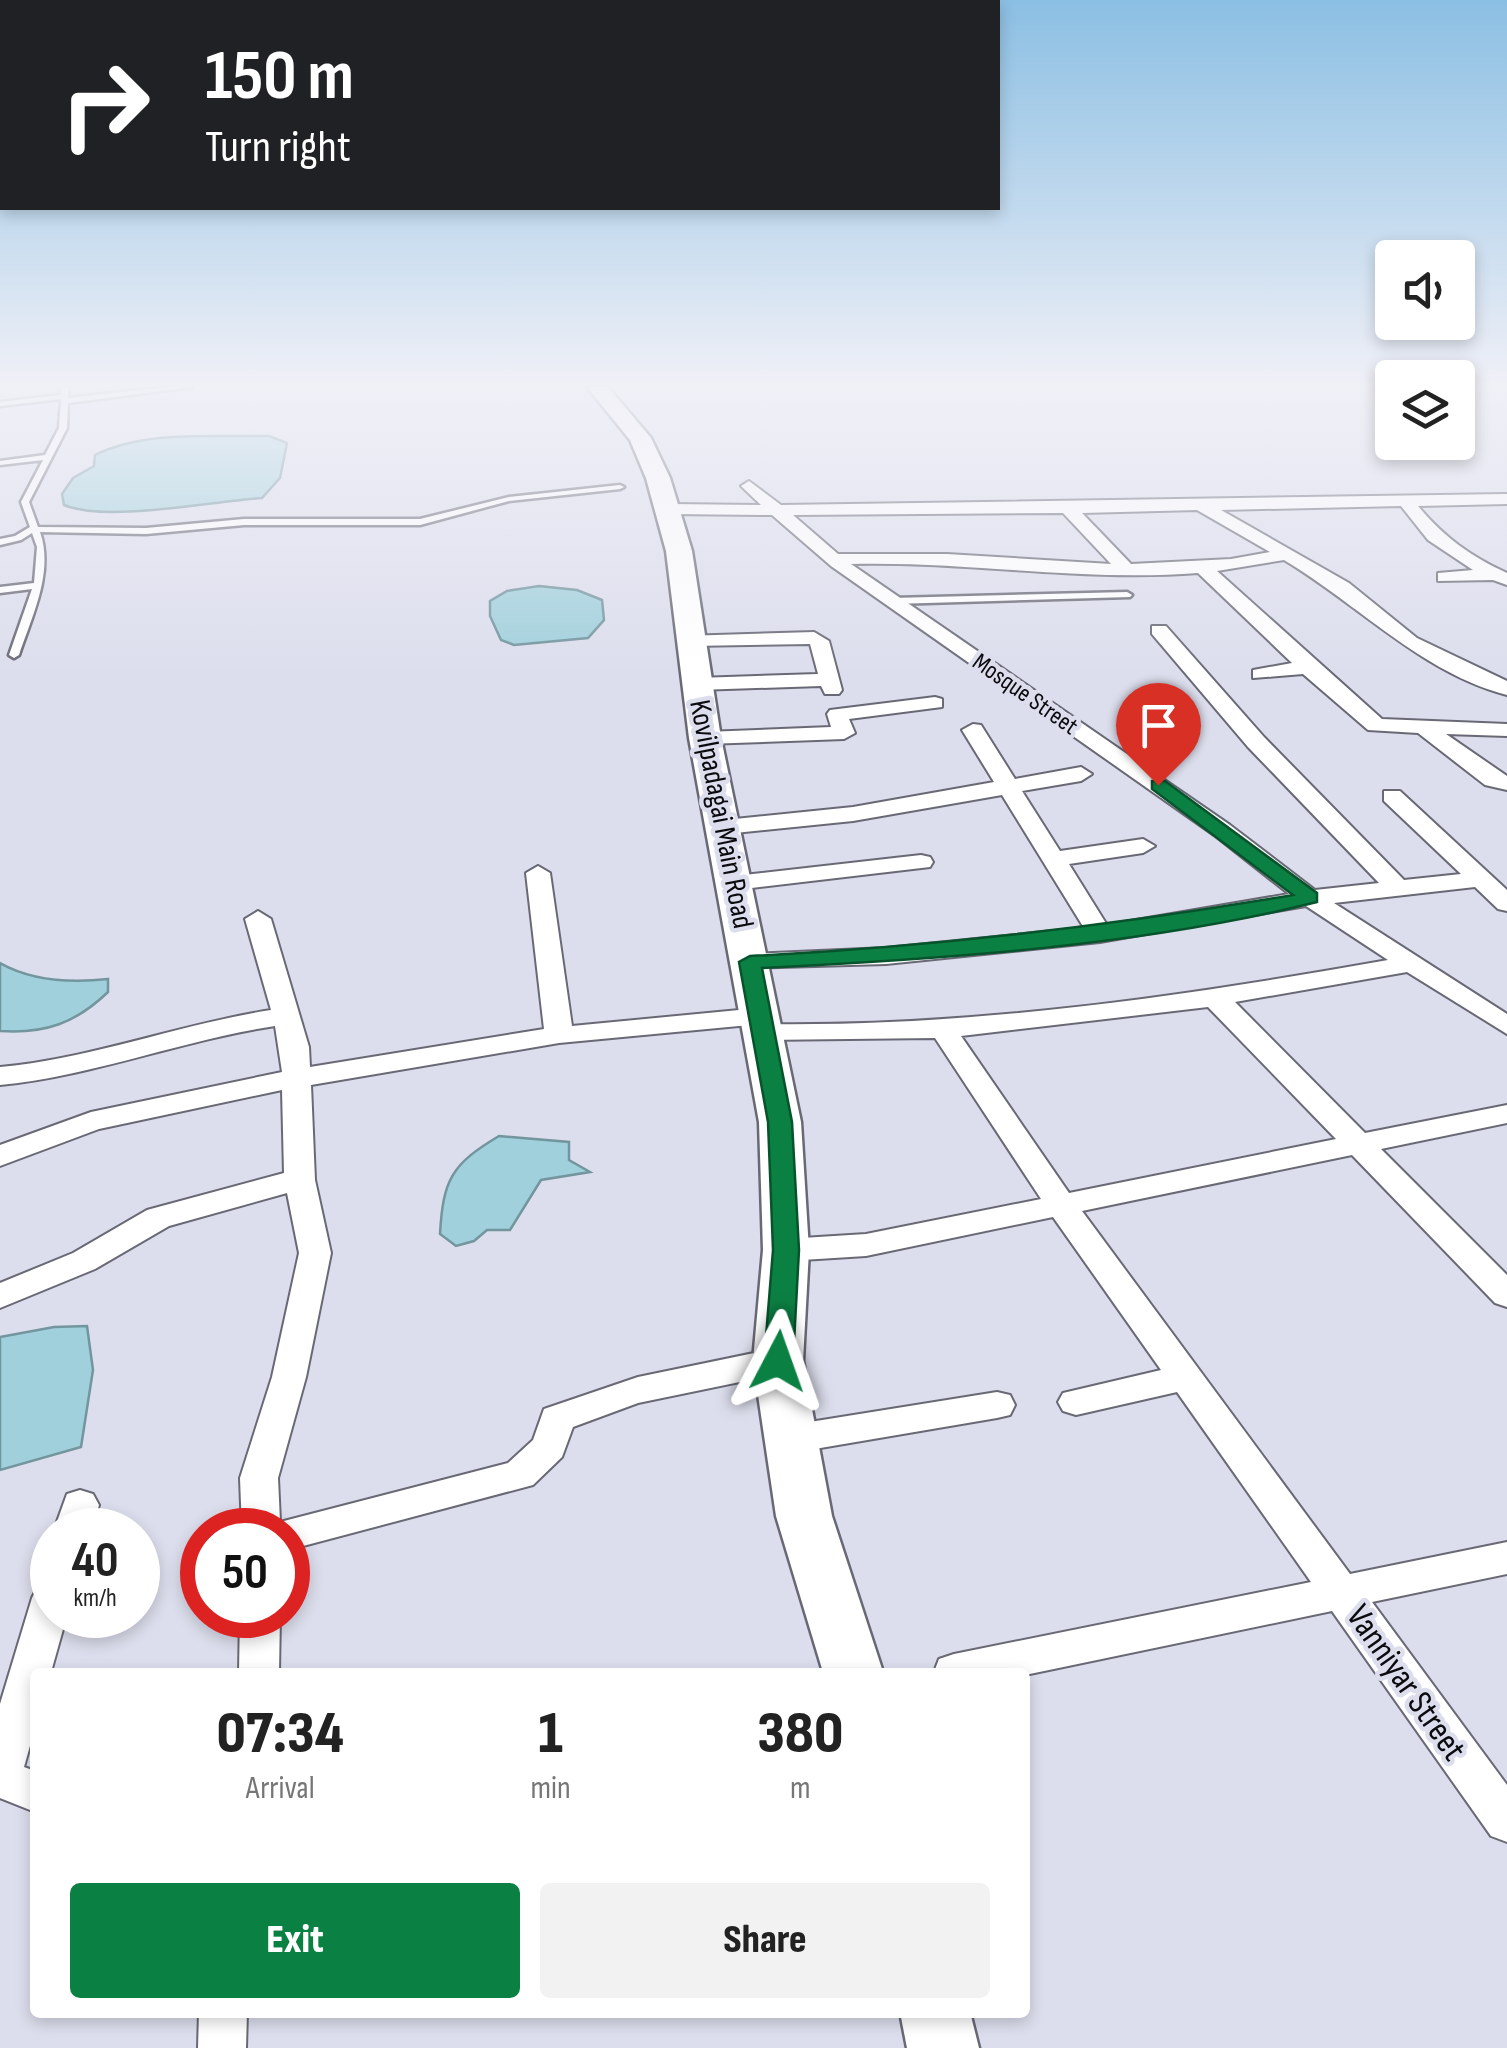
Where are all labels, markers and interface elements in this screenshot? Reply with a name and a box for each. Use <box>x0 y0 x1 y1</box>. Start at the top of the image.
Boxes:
text: 150 m <box>205 35 354 119</box>
icon: right <box>40 40 170 170</box>
text: Turn right <box>205 120 351 175</box>
map controls <box>1375 240 1475 460</box>
button: sound <box>1375 240 1475 340</box>
button: layers <box>1375 360 1475 460</box>
street label: Mosque Street <box>966 647 1084 742</box>
pin <box>1116 683 1201 786</box>
street label: Kovilpadagai Main Road <box>681 697 761 932</box>
icon: arrive <box>1131 698 1186 753</box>
position arrow <box>726 1309 830 1413</box>
speed limit sign: 50 <box>180 1508 310 1638</box>
text: 40 <box>71 1531 119 1591</box>
text: km/h <box>73 1583 117 1614</box>
street label: Vanniyar Street <box>1336 1597 1475 1769</box>
text: 07:34 <box>216 1698 344 1770</box>
text: 1 <box>538 1698 563 1770</box>
text: 380 <box>757 1698 844 1770</box>
text: Arrival <box>246 1769 315 1808</box>
text: min <box>531 1769 571 1808</box>
text: m <box>790 1769 811 1808</box>
button: Exit <box>70 1883 520 1998</box>
button: Share <box>540 1883 990 1998</box>

